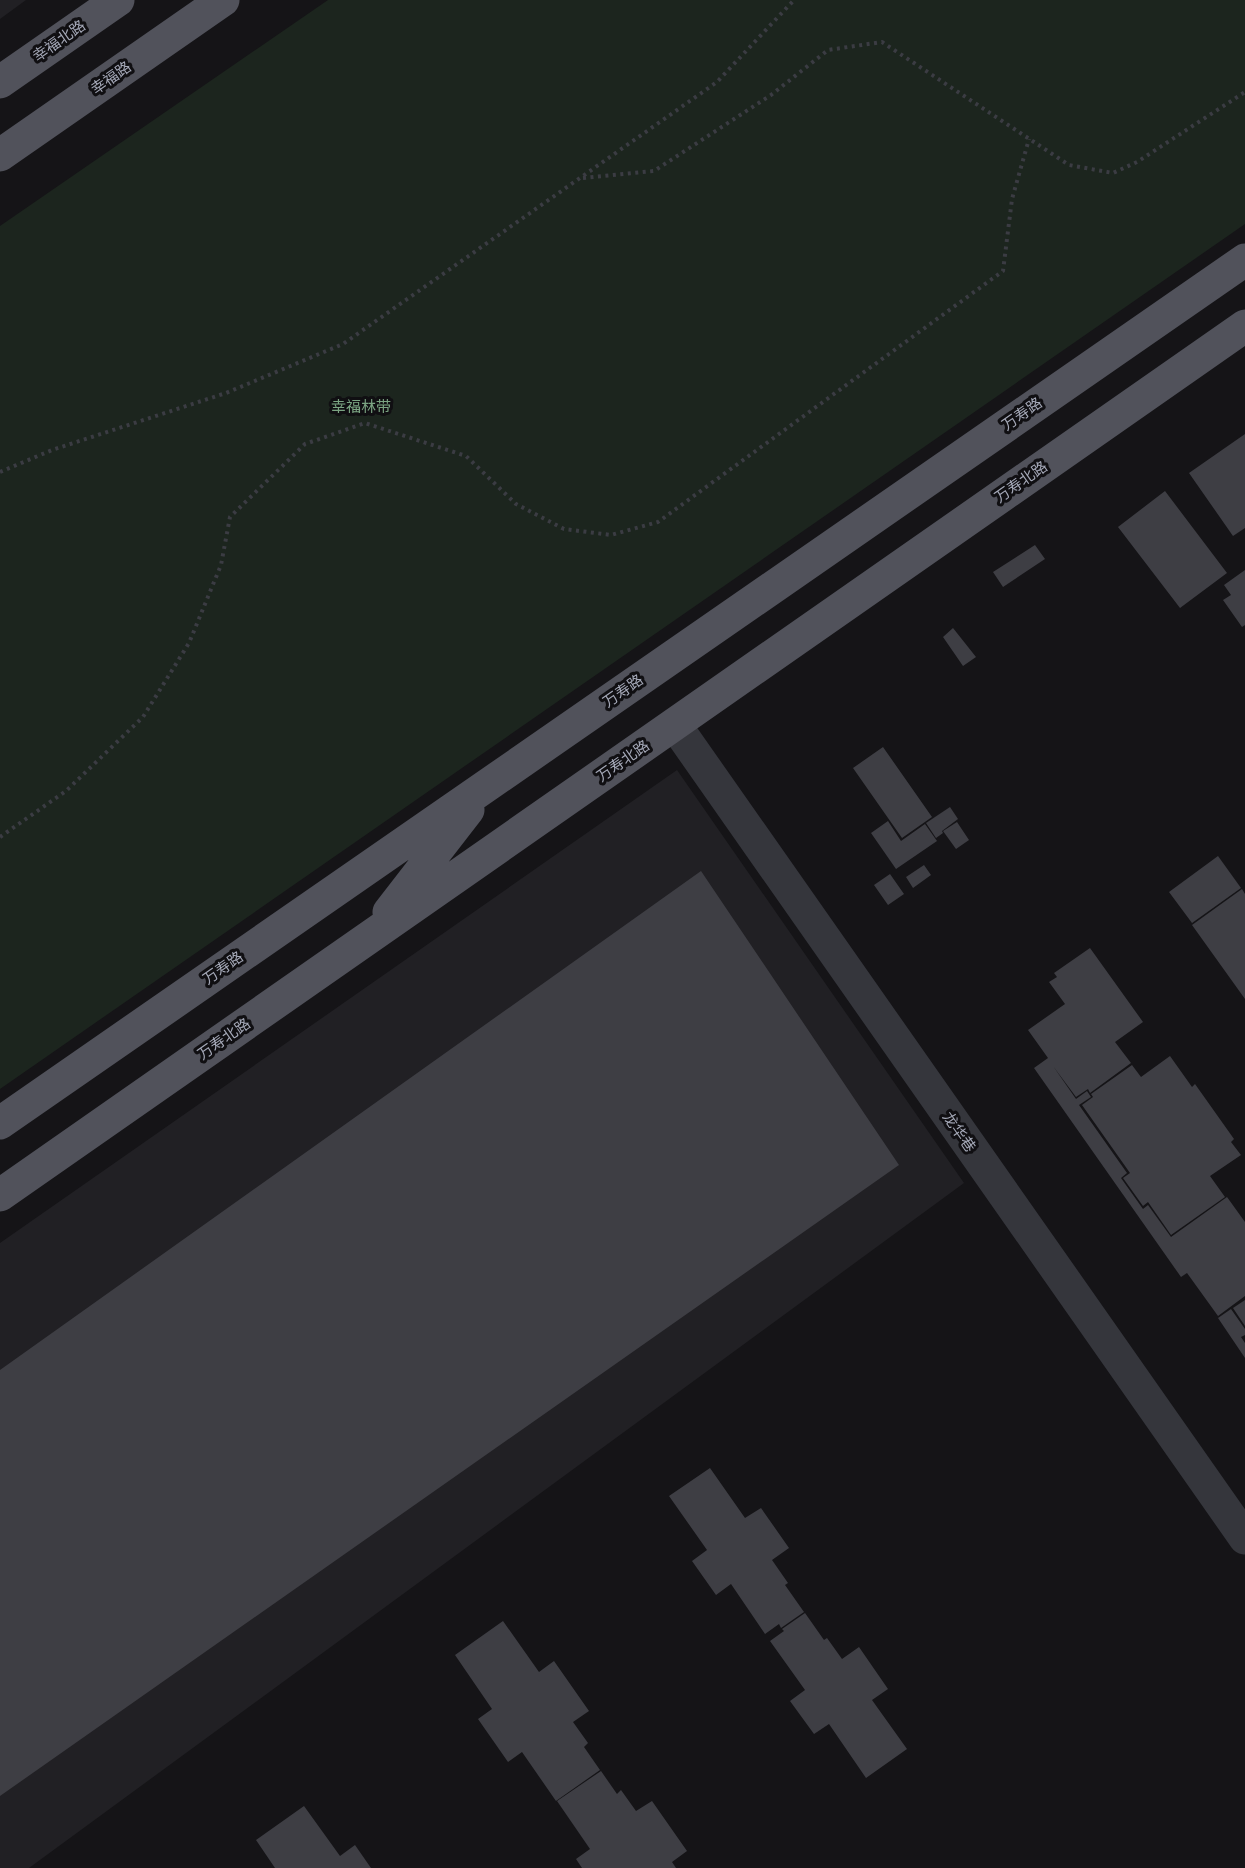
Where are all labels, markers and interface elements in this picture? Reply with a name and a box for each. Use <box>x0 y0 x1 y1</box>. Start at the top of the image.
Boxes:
street label: 幸福北路 <box>29 16 89 66</box>
street label: 幸福路 <box>87 58 135 98</box>
street label: 万寿路 <box>998 394 1046 434</box>
park label: 幸福林带 <box>331 398 391 416</box>
street label: 万寿北路 <box>991 457 1051 507</box>
street label: 万寿路 <box>599 671 647 711</box>
street label: 万寿北路 <box>593 736 653 786</box>
street label: 万寿路 <box>199 948 247 988</box>
street label: 万寿北路 <box>194 1014 254 1064</box>
street label: 龙华巷 <box>939 1108 979 1156</box>

